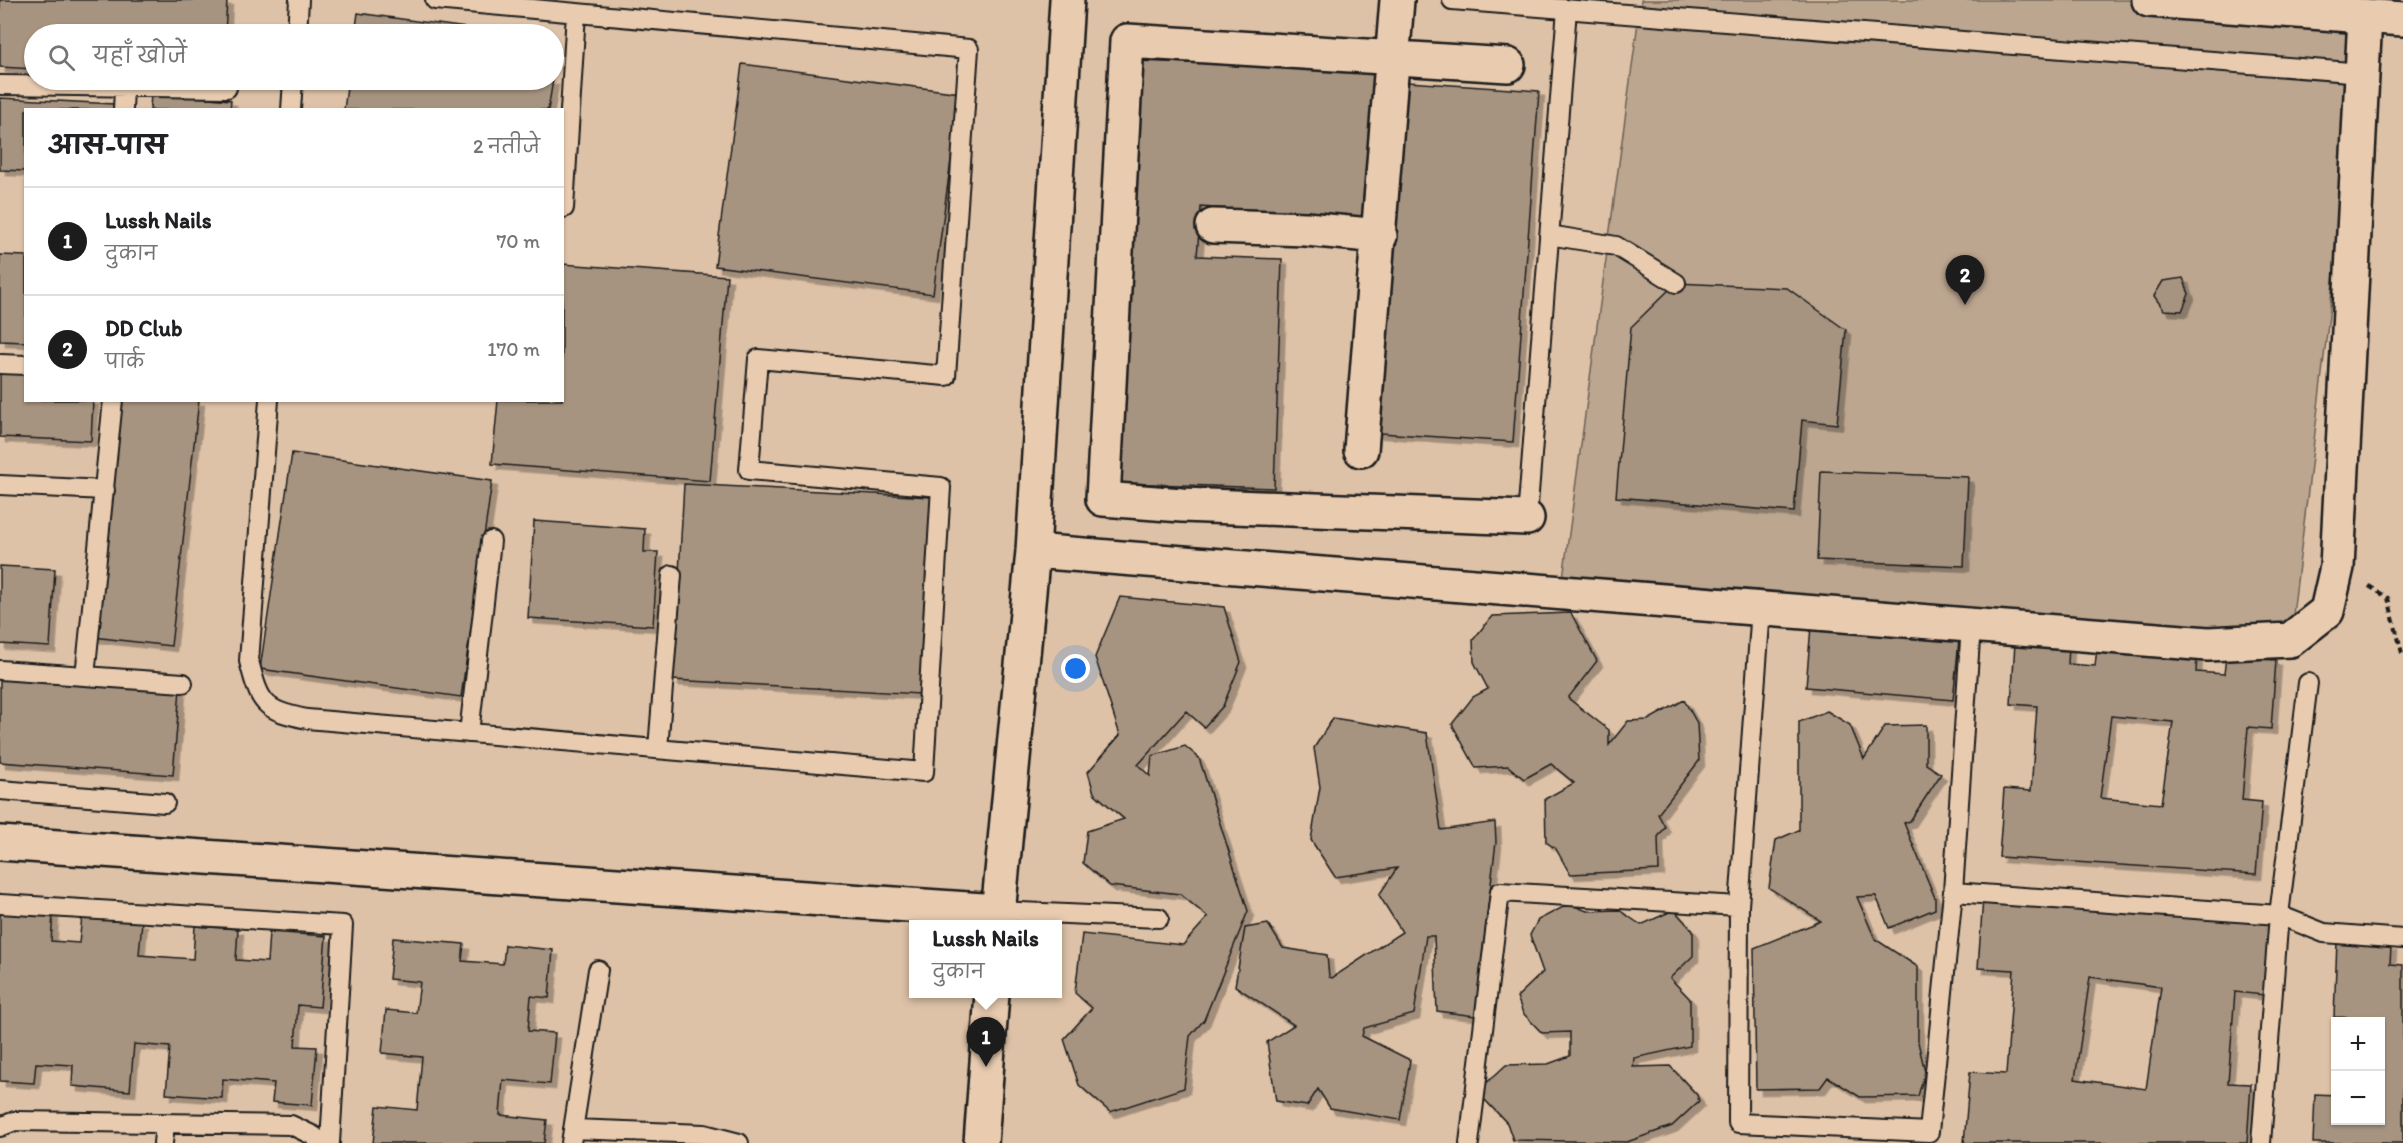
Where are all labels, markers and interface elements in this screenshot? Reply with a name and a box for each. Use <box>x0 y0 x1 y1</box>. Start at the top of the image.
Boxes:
search box <box>24 24 564 90</box>
icon: search <box>45 41 78 74</box>
text: यहाँ खोजें <box>93 42 187 69</box>
text: आस-पास <box>48 129 167 161</box>
text: 2 नतीजे <box>473 134 540 158</box>
text: Lussh Nails <box>105 207 212 234</box>
text: 1 <box>63 229 72 253</box>
text: 70 m <box>496 229 540 253</box>
text: दुकान <box>105 241 157 265</box>
pin: 2 <box>1946 256 1984 305</box>
text: DD Club <box>105 315 182 342</box>
text: 2 <box>62 337 73 361</box>
text: 170 m <box>487 337 540 361</box>
text: पार्क <box>105 349 144 373</box>
your location <box>1061 654 1090 683</box>
popup <box>909 920 1062 998</box>
text: Lussh Nails <box>932 925 1039 952</box>
text: दुकान <box>932 959 984 983</box>
map controls <box>2331 1017 2385 1125</box>
button: + <box>2331 1017 2385 1071</box>
pin: 1 <box>966 1018 1006 1067</box>
button: − <box>2331 1071 2385 1125</box>

